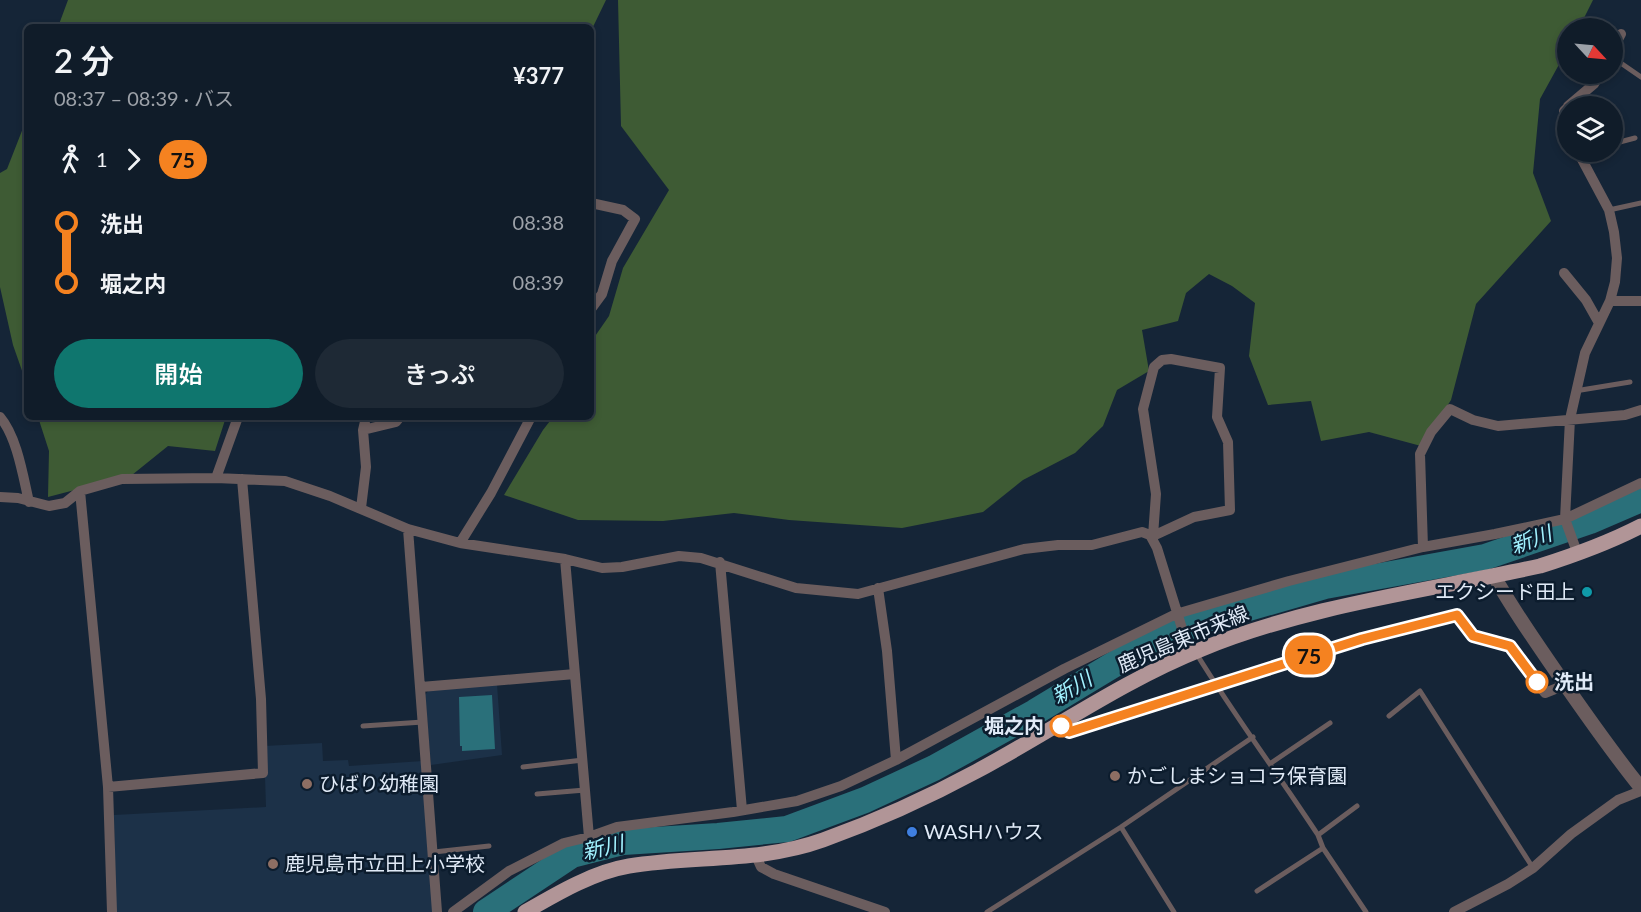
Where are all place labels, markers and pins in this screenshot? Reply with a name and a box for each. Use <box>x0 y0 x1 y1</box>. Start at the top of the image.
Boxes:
place label: エクシード田上 <box>1435 579 1575 603</box>
marker: エクシード田上 <box>1580 585 1594 599</box>
place label: 洗出 <box>1554 669 1594 693</box>
marker: 洗出 <box>1526 671 1548 693</box>
place label: 堀之内 <box>984 713 1044 737</box>
marker: 堀之内 <box>1050 715 1072 737</box>
place label: かごしまショコラ保育園 <box>1127 763 1347 787</box>
marker: かごしまショコラ保育園 <box>1108 769 1122 783</box>
place label: ひばり幼稚園 <box>319 771 439 795</box>
marker: ひばり幼稚園 <box>300 777 314 791</box>
place label: WASHハウス <box>924 819 1044 843</box>
marker: WASHハウス <box>905 825 919 839</box>
place label: 鹿児島市立田上小学校 <box>285 851 485 875</box>
marker: 鹿児島市立田上小学校 <box>266 857 280 871</box>

